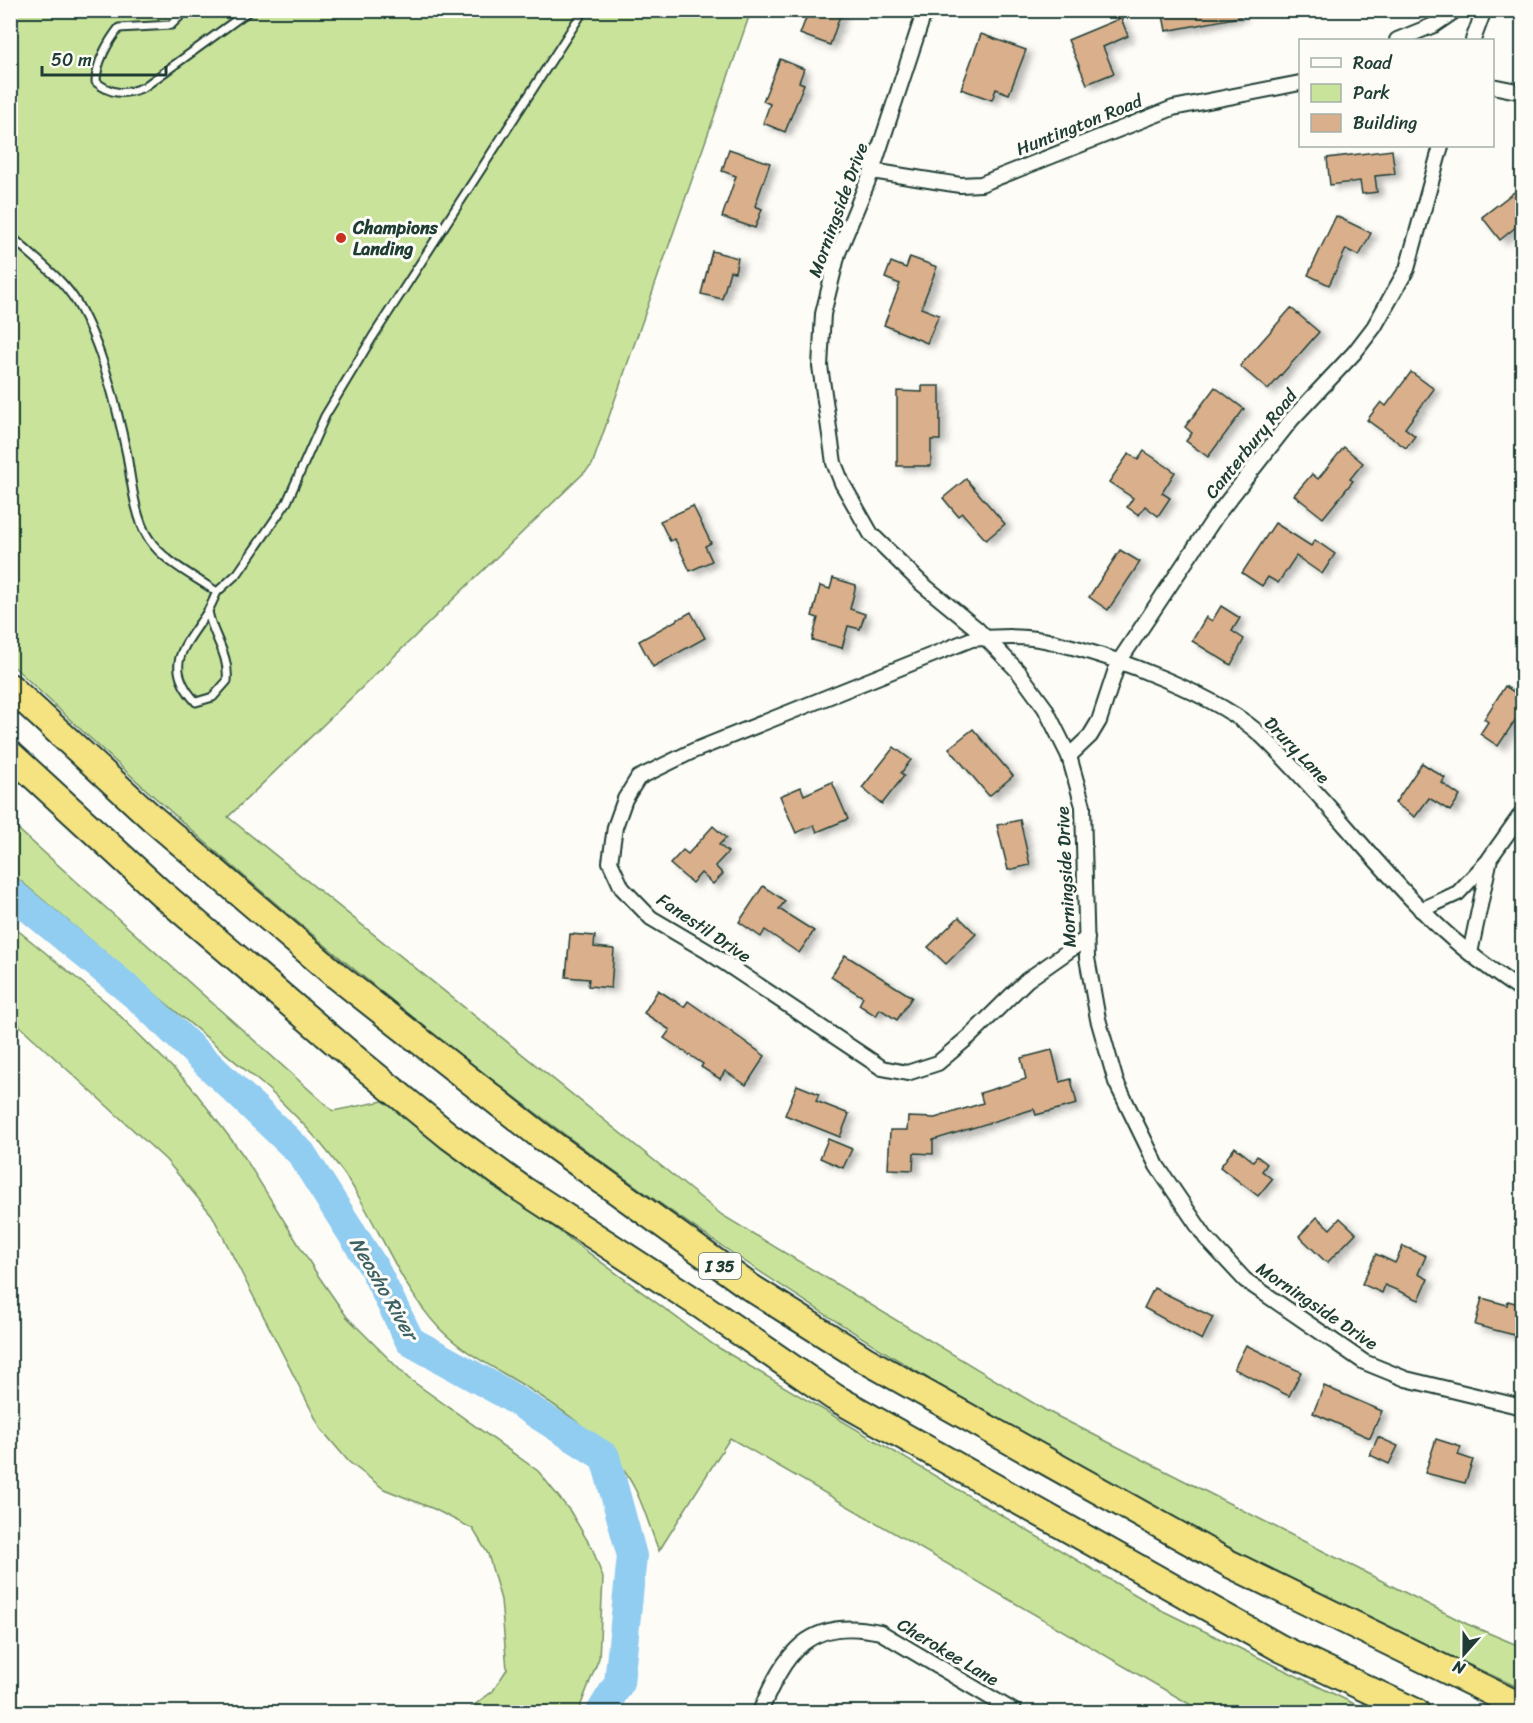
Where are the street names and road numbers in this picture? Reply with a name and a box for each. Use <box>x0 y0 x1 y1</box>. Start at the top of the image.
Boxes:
street label: Huntington Road <box>1011 85 1148 165</box>
street label: Morningside Drive <box>799 138 877 282</box>
street label: Canterbury Road <box>1196 381 1307 506</box>
street label: Drury Lane <box>1256 708 1338 792</box>
street label: Morningside Drive <box>1046 805 1086 949</box>
street label: Fanestil Drive <box>650 884 758 972</box>
road number: I 35 <box>699 1253 741 1279</box>
street label: Morningside Drive <box>1249 1253 1385 1359</box>
street label: Cherokee Lane <box>891 1609 1006 1695</box>

